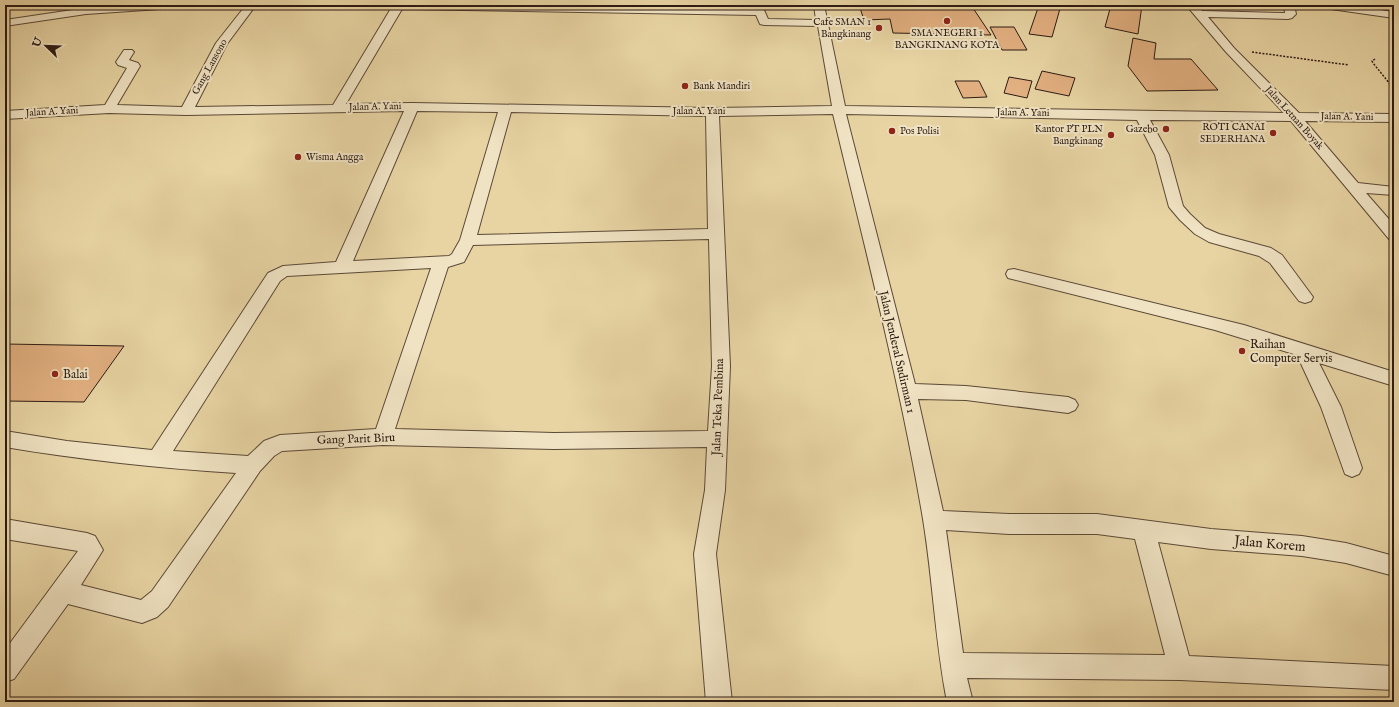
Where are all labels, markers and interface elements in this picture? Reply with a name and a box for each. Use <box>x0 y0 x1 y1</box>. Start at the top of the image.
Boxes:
place label: Cafe SMAN 1 Bangkinang <box>813 16 872 41</box>
marker: SMA NEGERI 1 BANGKINANG KOTA <box>942 16 952 26</box>
marker: Cafe SMAN 1 Bangkinang <box>874 23 884 33</box>
north arrow <box>26 26 66 66</box>
place label: SMA NEGERI 1 BANGKINANG KOTA <box>895 27 999 52</box>
text: U <box>29 35 46 50</box>
street label: Gang Lansono <box>189 36 231 97</box>
place label: Bank Mandiri <box>693 80 751 93</box>
marker: Bank Mandiri <box>680 81 690 91</box>
street label: Jalan Letnan Boyak <box>1261 83 1327 153</box>
street label: Jalan A. Yani <box>347 100 402 114</box>
street label: Jalan A. Yani <box>24 104 79 120</box>
street label: Jalan A. Yani <box>672 105 726 118</box>
street label: Jalan A. Yani <box>995 106 1050 120</box>
street label: Jalan A. Yani <box>1319 110 1374 124</box>
place label: ROTI CANAI SEDERHANA <box>1200 121 1266 146</box>
place label: Kantor PT PLN Bangkinang <box>1035 123 1104 148</box>
place label: Gazebo <box>1126 123 1159 136</box>
marker: Gazebo <box>1161 124 1171 134</box>
place label: Pos Polisi <box>900 125 940 138</box>
marker: Pos Polisi <box>887 126 897 136</box>
marker: ROTI CANAI SEDERHANA <box>1268 128 1278 138</box>
marker: Kantor PT PLN Bangkinang <box>1106 130 1116 140</box>
place label: Wisma Angga <box>306 151 364 164</box>
marker: Wisma Angga <box>293 152 303 162</box>
street label: Jalan Jenderal Sudirman 1 <box>874 287 918 415</box>
place label: Raihan Computer Servis <box>1250 337 1332 367</box>
marker: Raihan Computer Servis <box>1237 346 1247 356</box>
street label: Jalan Teka Pembina <box>709 357 728 458</box>
place label: Balai <box>63 367 88 382</box>
marker: Balai <box>50 369 60 379</box>
street label: Gang Parit Biru <box>317 430 395 448</box>
street label: Jalan Korem <box>1231 532 1307 556</box>

